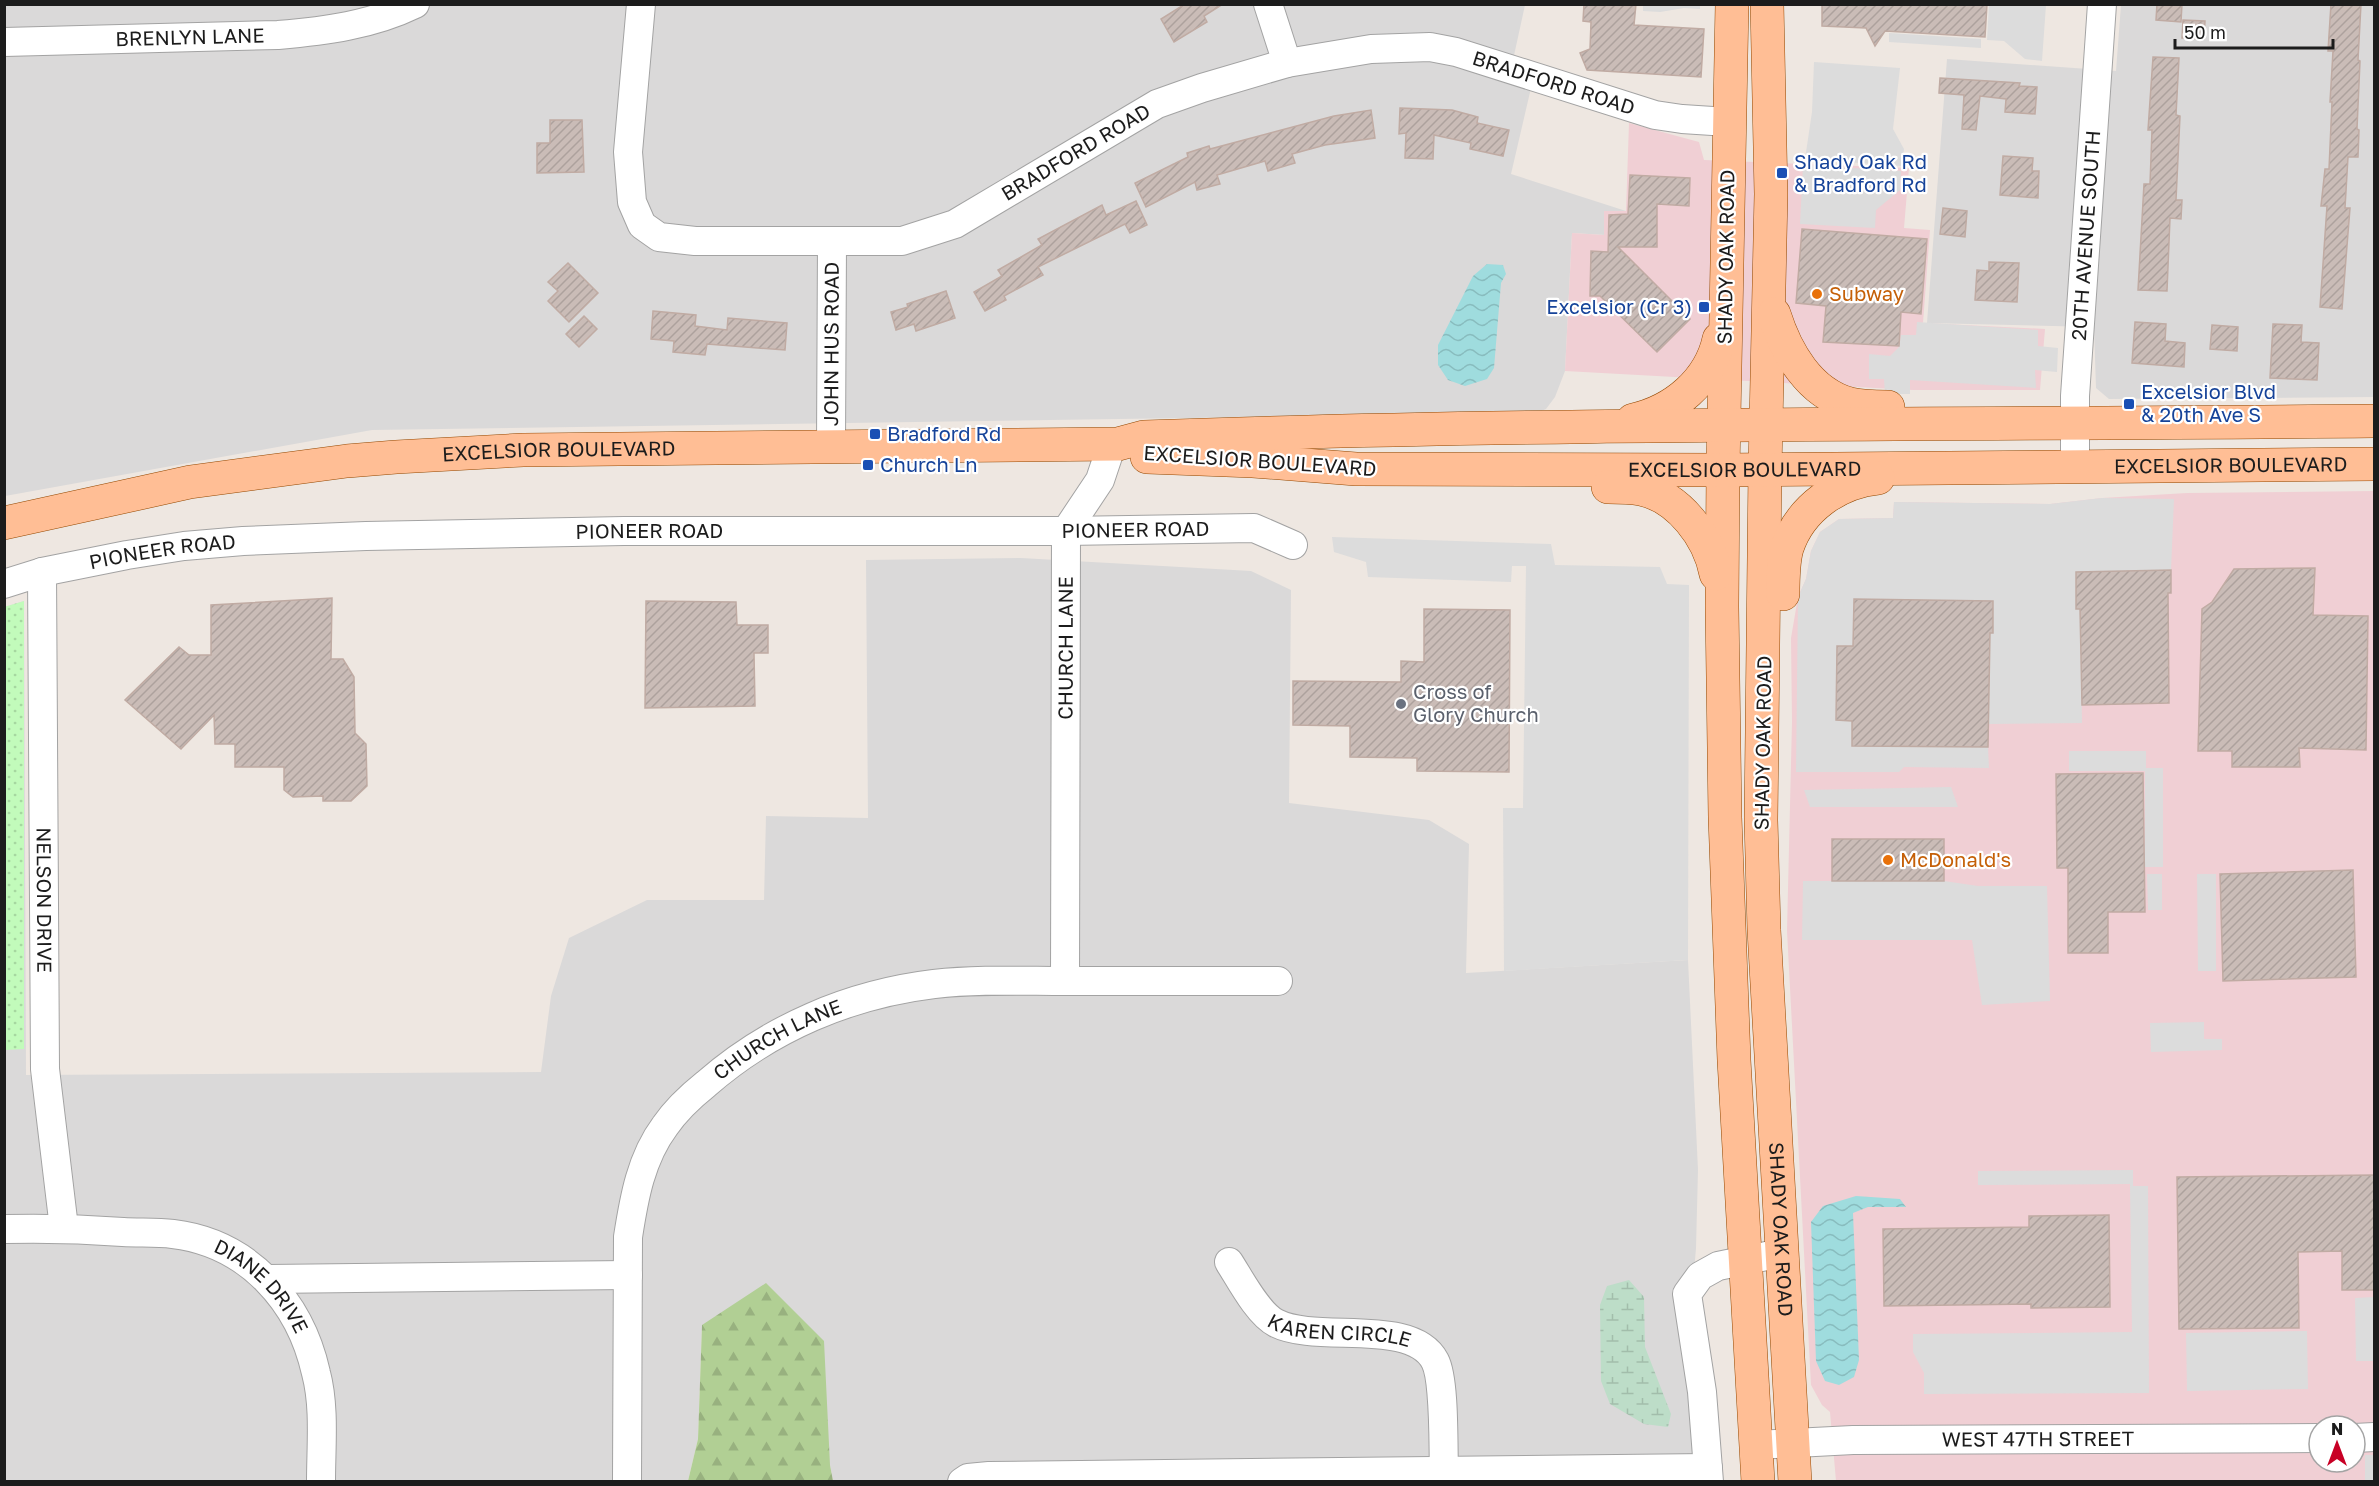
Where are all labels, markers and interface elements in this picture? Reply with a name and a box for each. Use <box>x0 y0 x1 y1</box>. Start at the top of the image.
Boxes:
scale bar <box>2175 12 2332 50</box>
text: 50 m <box>2184 21 2226 43</box>
street label: BRENLYN LANE <box>115 22 265 50</box>
street label: BRADFORD ROAD <box>1470 45 1638 119</box>
street label: BRADFORD ROAD <box>996 98 1154 205</box>
street label: 20TH AVENUE SOUTH <box>2066 129 2104 341</box>
place label: Shady Oak Rd & Bradford Rd <box>1794 149 1927 196</box>
marker: Shady Oak Rd & Bradford Rd <box>1775 166 1789 180</box>
street label: SHADY OAK ROAD <box>1711 169 1739 344</box>
street label: JOHN HUS ROAD <box>818 262 843 426</box>
place label: Subway <box>1829 281 1904 305</box>
marker: Subway <box>1810 287 1824 301</box>
place label: Excelsior (Cr 3) <box>1546 294 1692 318</box>
marker: Excelsior (Cr 3) <box>1697 300 1711 314</box>
place label: Excelsior Blvd & 20th Ave S <box>2141 379 2276 426</box>
marker: Excelsior Blvd & 20th Ave S <box>2122 397 2136 411</box>
place label: Bradford Rd <box>887 421 1001 445</box>
marker: Bradford Rd <box>868 427 882 441</box>
street label: EXCELSIOR BOULEVARD <box>441 435 676 465</box>
street label: EXCELSIOR BOULEVARD <box>1143 440 1377 480</box>
street label: EXCELSIOR BOULEVARD <box>2114 451 2347 477</box>
place label: Church Ln <box>880 452 978 476</box>
street label: EXCELSIOR BOULEVARD <box>1628 456 1861 481</box>
marker: Church Ln <box>861 458 875 472</box>
street label: PIONEER ROAD <box>1061 516 1209 542</box>
street label: PIONEER ROAD <box>575 518 723 543</box>
street label: PIONEER ROAD <box>87 529 236 573</box>
street label: CHURCH LANE <box>1053 576 1077 720</box>
street label: SHADY OAK ROAD <box>1748 655 1776 830</box>
place label: Cross of Glory Church <box>1413 679 1539 726</box>
marker: Cross of Glory Church <box>1394 697 1408 711</box>
street label: NELSON DRIVE <box>33 827 57 973</box>
place label: McDonald's <box>1900 847 2011 871</box>
marker: McDonald's <box>1881 853 1895 867</box>
street label: CHURCH LANE <box>708 993 844 1084</box>
street label: SHADY OAK ROAD <box>1765 1141 1799 1317</box>
street label: DIANE DRIVE <box>211 1233 314 1337</box>
street label: KAREN CIRCLE <box>1264 1308 1414 1351</box>
north arrow <box>2307 1414 2367 1474</box>
text: N <box>2331 1419 2343 1439</box>
street label: WEST 47TH STREET <box>1942 1426 2134 1451</box>

